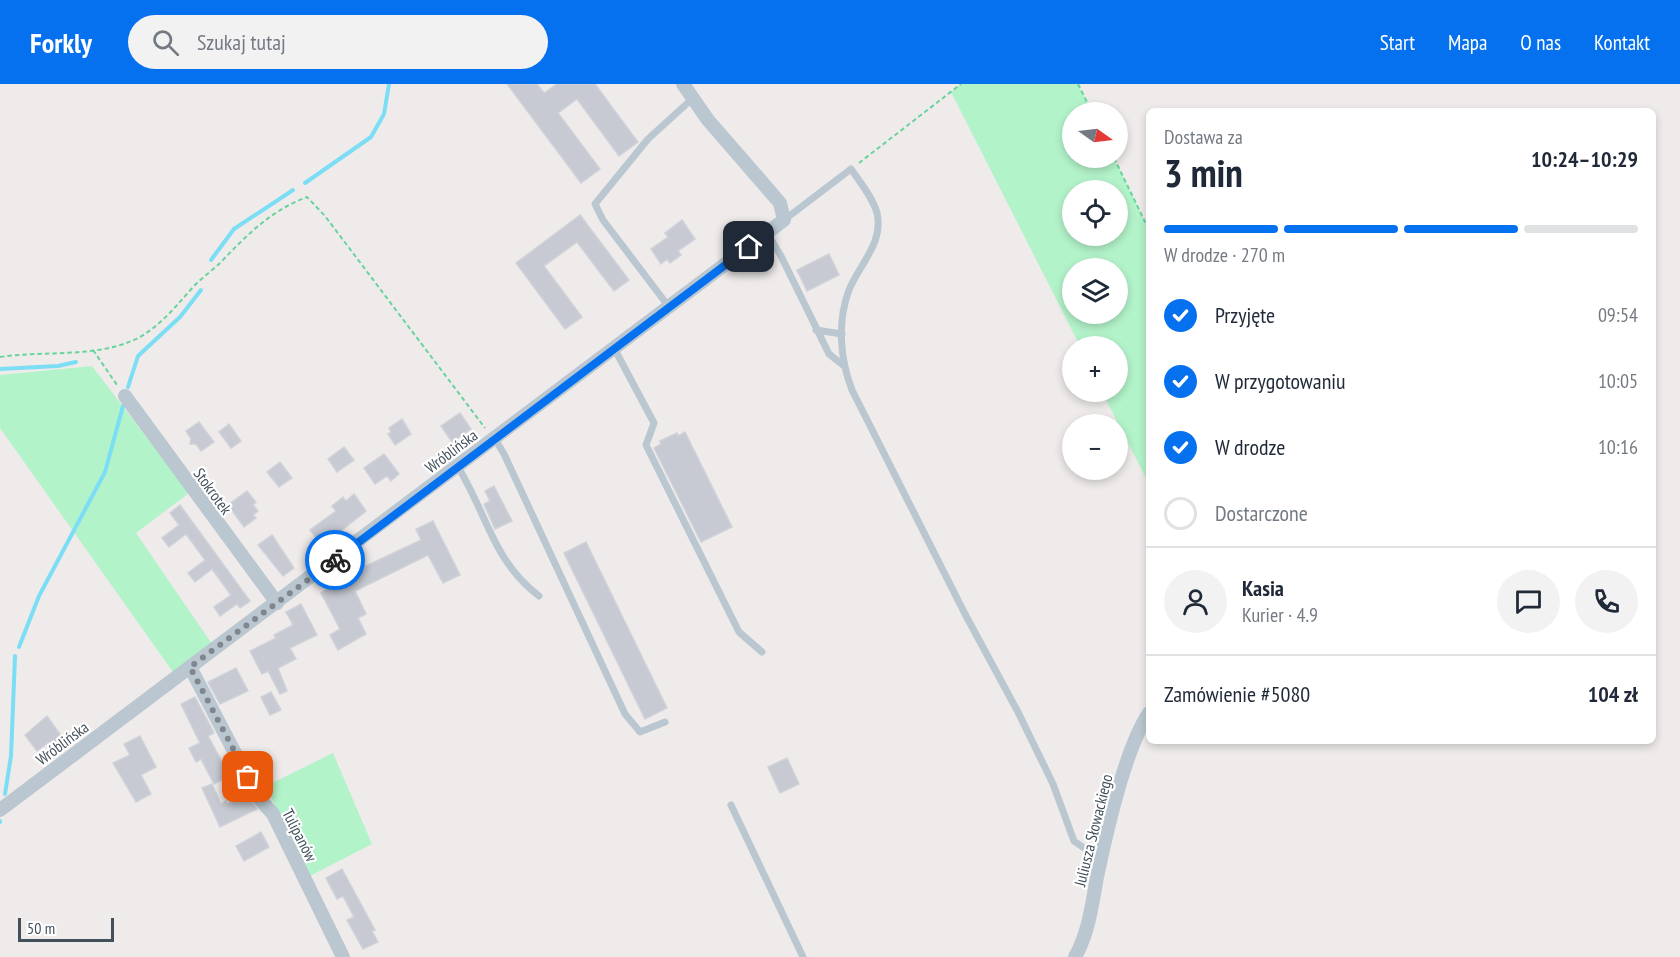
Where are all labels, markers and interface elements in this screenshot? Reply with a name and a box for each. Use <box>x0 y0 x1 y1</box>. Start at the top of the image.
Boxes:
search box <box>128 15 548 69</box>
text: Forkly <box>30 24 92 61</box>
icon: search <box>149 26 182 59</box>
text: Szukaj tutaj <box>197 28 286 56</box>
text: Start <box>1380 29 1415 56</box>
text: Mapa <box>1448 29 1487 56</box>
text: O nas <box>1520 29 1561 56</box>
text: Kontakt <box>1594 29 1650 56</box>
north arrow <box>1062 102 1128 168</box>
map controls <box>1062 102 1128 480</box>
text: Dostawa za <box>1164 124 1243 150</box>
text: 10:24–10:29 <box>1531 145 1638 173</box>
text: 3 min <box>1164 147 1243 198</box>
button: locate <box>1062 180 1128 246</box>
pin <box>723 221 774 272</box>
icon: home <box>732 230 765 263</box>
text: W drodze · 270 m <box>1164 242 1285 268</box>
button: layers <box>1062 258 1128 324</box>
icon: check <box>1164 299 1197 332</box>
text: Przyjęte <box>1215 301 1275 329</box>
text: 09:54 <box>1598 302 1638 328</box>
button: + <box>1062 336 1128 402</box>
icon: check <box>1164 365 1197 398</box>
text: W przygotowaniu <box>1215 367 1346 395</box>
text: 10:05 <box>1598 368 1638 394</box>
button: − <box>1062 414 1128 480</box>
street label: Wróblińska <box>421 425 481 477</box>
icon: check <box>1164 431 1197 464</box>
text: W drodze <box>1215 433 1285 461</box>
text: 10:16 <box>1598 434 1638 460</box>
street label: Stokrotek <box>189 464 237 519</box>
text: Dostarczone <box>1215 499 1308 527</box>
courier <box>305 530 365 590</box>
icon: bike <box>319 544 352 577</box>
button: person <box>1164 570 1227 633</box>
button: chat <box>1497 570 1560 633</box>
button: phone <box>1575 570 1638 633</box>
text: Kasia <box>1242 574 1284 602</box>
text: Kurier · 4.9 <box>1242 602 1318 628</box>
text: Zamówienie #5080 <box>1164 680 1310 708</box>
text: 104 zł <box>1588 680 1638 708</box>
street label: Wróblińska <box>32 717 92 769</box>
pin <box>222 751 273 802</box>
icon: bag <box>231 760 264 793</box>
street label: Juliusza Słowackiego <box>1069 772 1117 889</box>
street label: Tulipanów <box>278 805 322 865</box>
scale bar <box>18 915 114 942</box>
text: 50 m <box>27 918 55 938</box>

